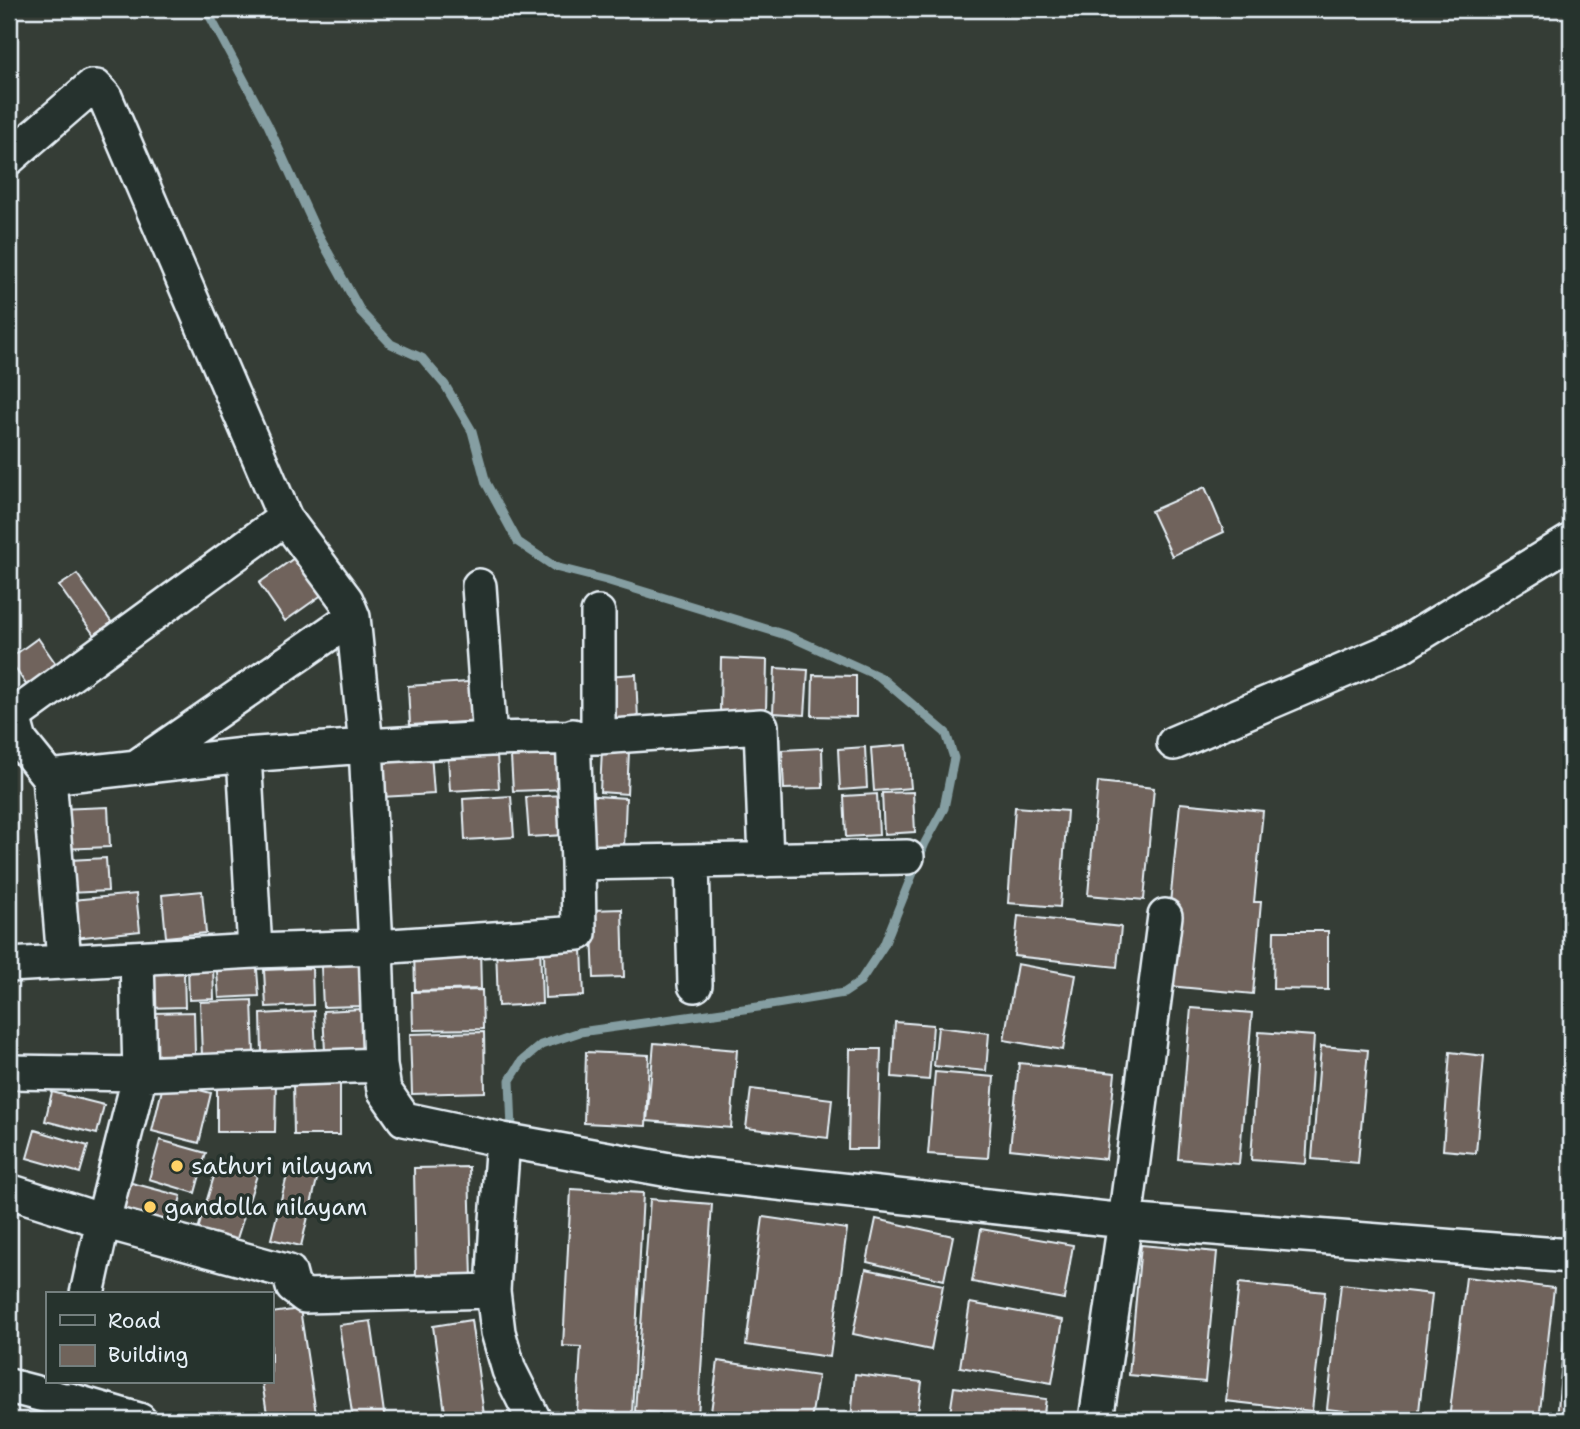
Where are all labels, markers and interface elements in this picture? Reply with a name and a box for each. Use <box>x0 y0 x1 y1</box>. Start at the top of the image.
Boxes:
place label: sathuri nilayam <box>191 1150 373 1182</box>
marker: sathuri nilayam <box>169 1158 185 1174</box>
place label: gandolla nilayam <box>164 1191 367 1223</box>
marker: gandolla nilayam <box>142 1199 158 1215</box>
legend <box>46 1292 273 1384</box>
text: Road <box>108 1307 161 1335</box>
text: Building <box>108 1341 188 1369</box>

